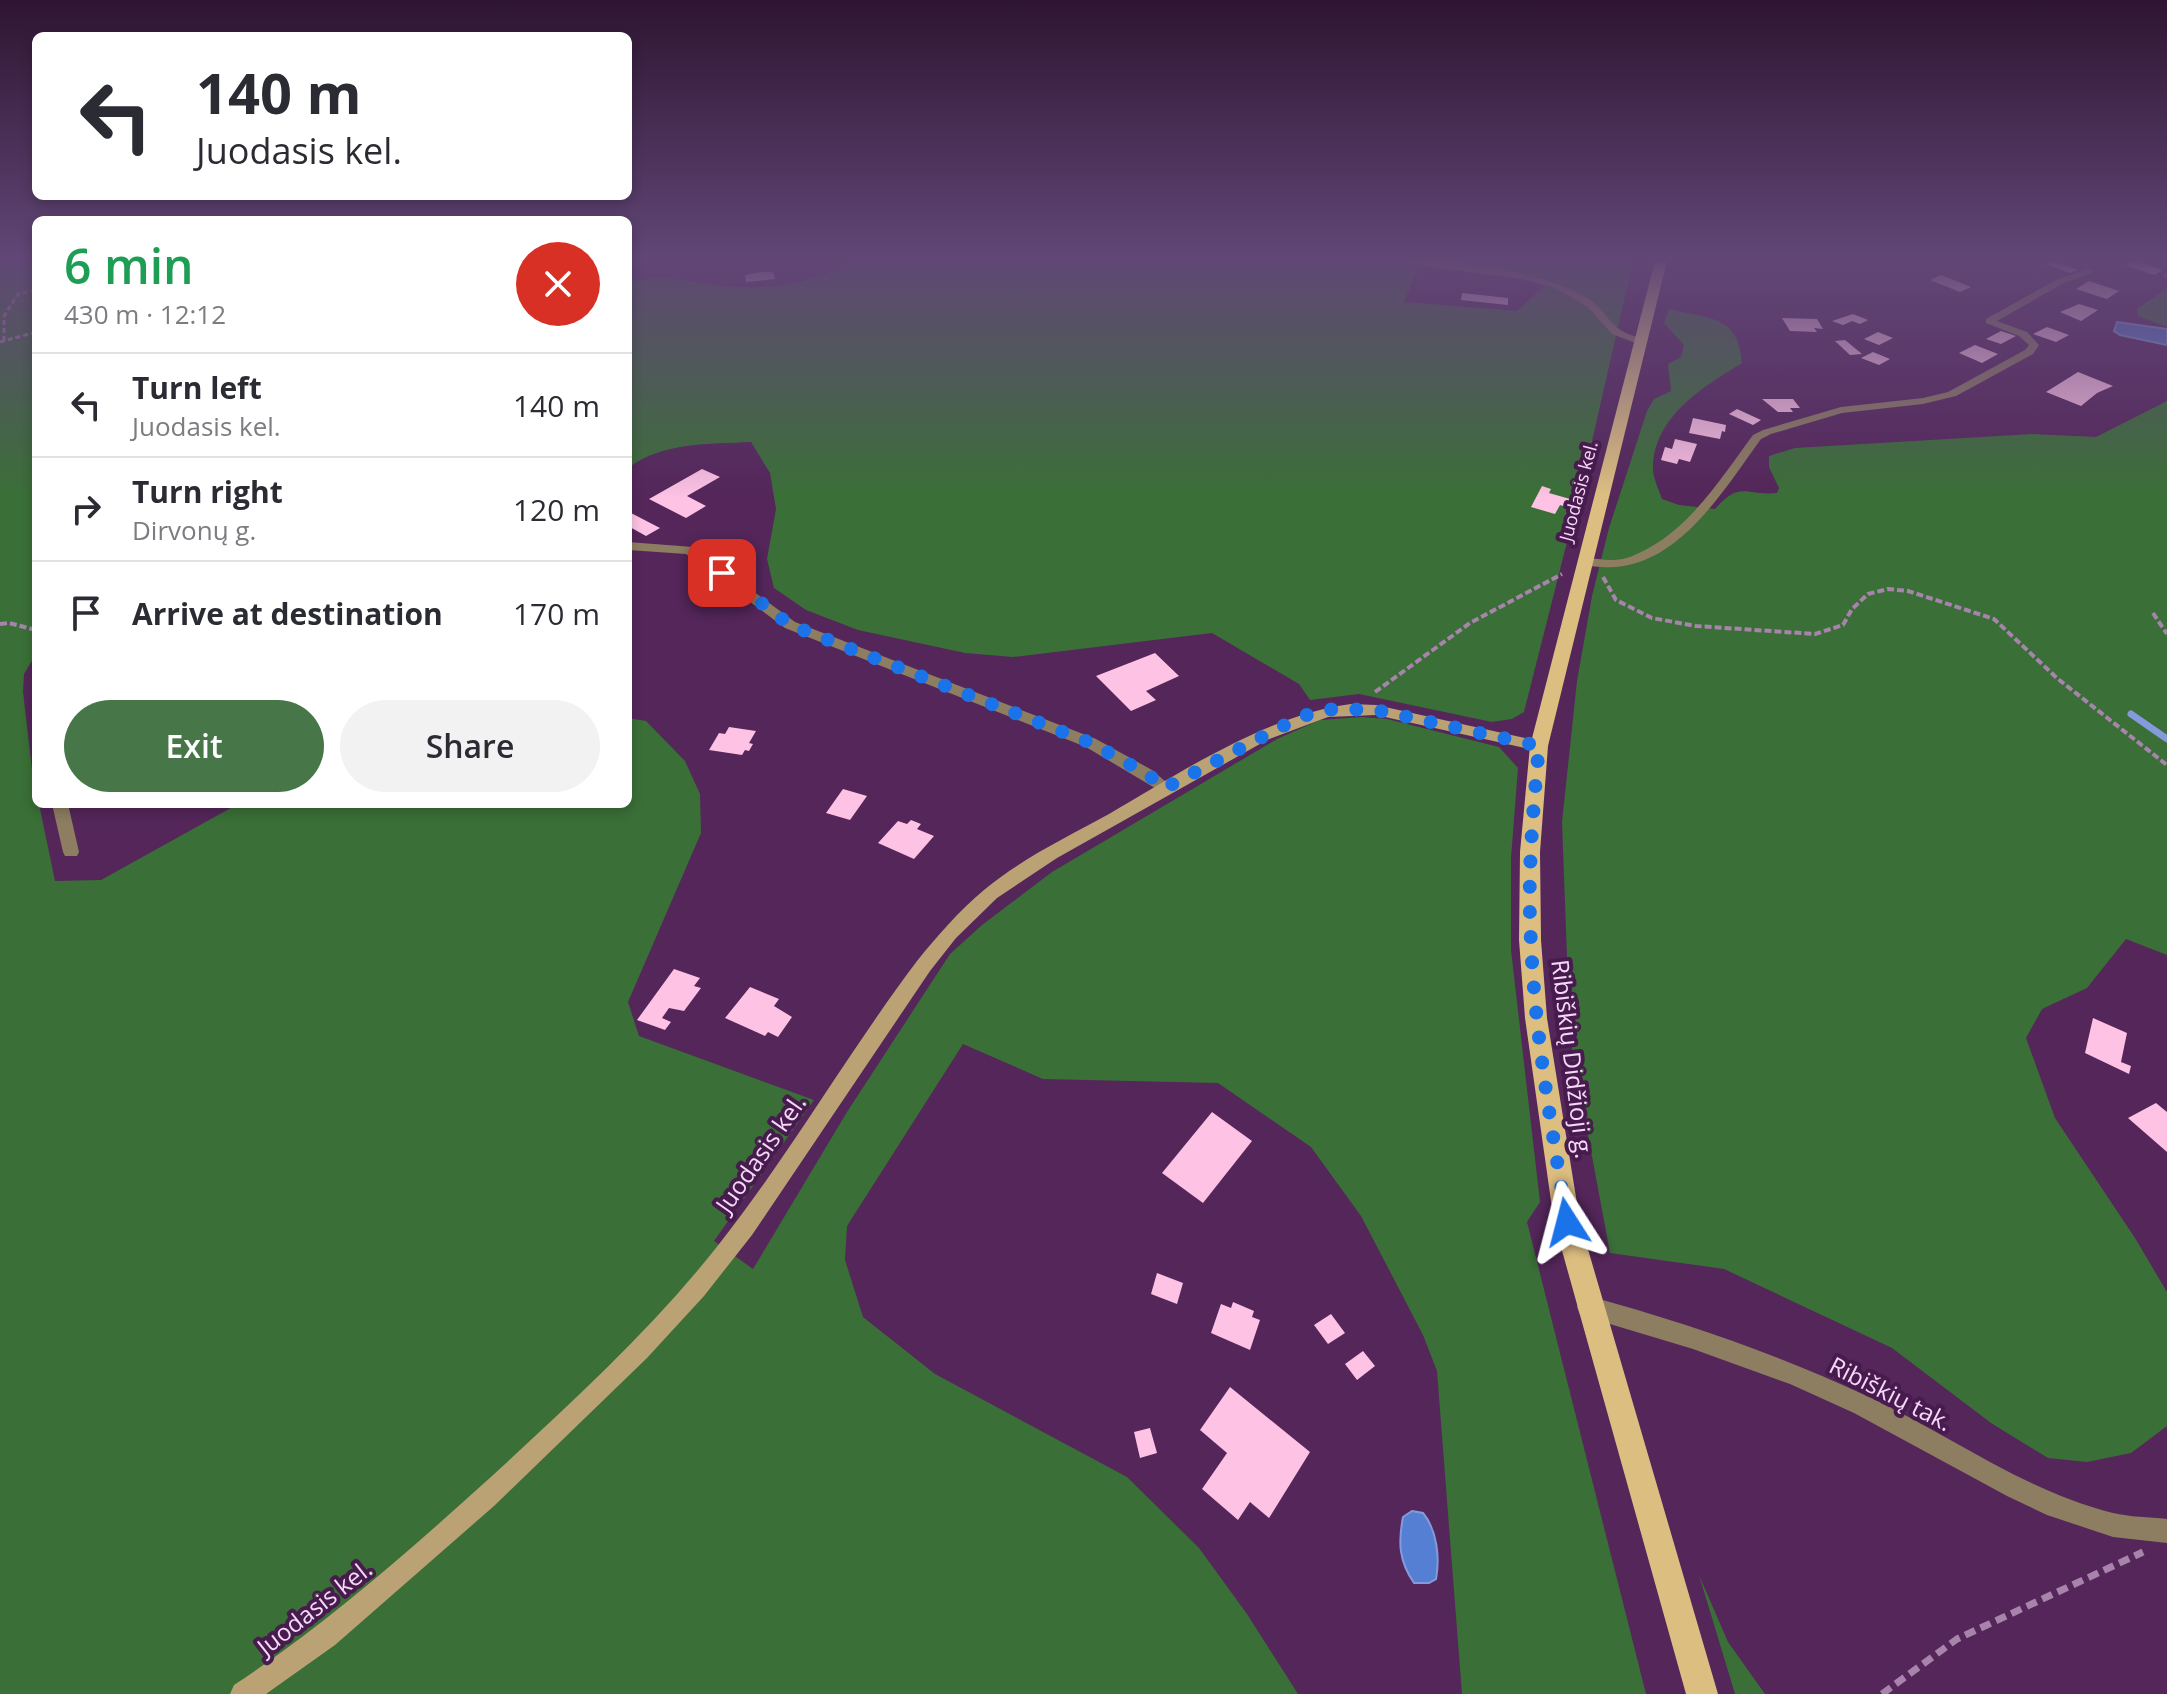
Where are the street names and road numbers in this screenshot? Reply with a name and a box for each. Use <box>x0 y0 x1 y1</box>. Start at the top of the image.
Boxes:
street label: Juodasis kel. <box>1553 438 1603 546</box>
street label: Ribiškių Didžioji g. <box>1544 958 1602 1160</box>
street label: Juodasis kel. <box>706 1087 813 1220</box>
street label: Ribiškių tak. <box>1824 1348 1958 1438</box>
street label: Juodasis kel. <box>248 1552 378 1663</box>

